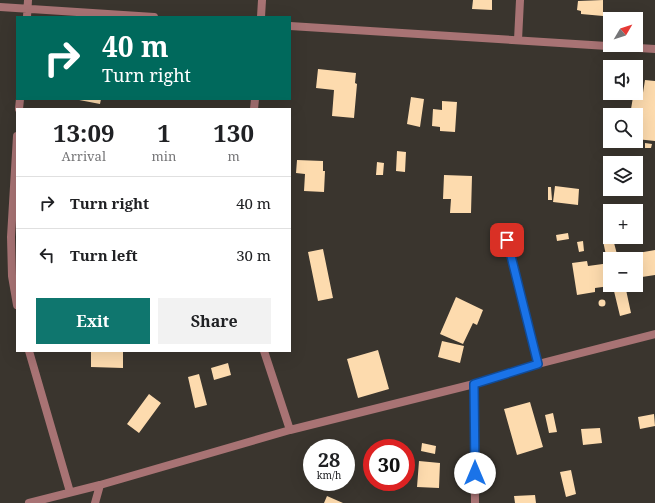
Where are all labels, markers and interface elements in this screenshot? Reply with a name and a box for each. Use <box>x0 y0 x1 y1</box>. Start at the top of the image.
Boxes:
north arrow <box>603 12 643 52</box>
map controls <box>603 12 643 292</box>
text: 40 m <box>102 27 169 65</box>
icon: right <box>36 32 88 84</box>
button: sound <box>603 60 643 100</box>
text: Turn right <box>102 63 191 87</box>
button: search <box>603 108 643 148</box>
text: 13:09 <box>53 116 115 149</box>
text: 1 <box>157 116 171 149</box>
text: 130 <box>213 116 254 149</box>
text: Arrival <box>62 147 106 165</box>
text: min <box>151 147 176 165</box>
text: m <box>227 147 240 165</box>
button: layers <box>603 156 643 196</box>
icon: right <box>36 192 58 214</box>
text: Turn right <box>70 193 149 213</box>
text: 40 m <box>236 193 271 213</box>
button: + <box>603 204 643 244</box>
pin <box>490 223 524 257</box>
icon: arrive <box>496 229 518 251</box>
icon: left <box>36 244 58 266</box>
text: Turn left <box>70 245 138 265</box>
text: 30 m <box>236 245 271 265</box>
button: − <box>603 252 643 292</box>
button: Exit <box>36 298 150 344</box>
button: Share <box>158 298 271 344</box>
speed limit sign: 30 <box>363 439 415 491</box>
text: 28 <box>318 446 340 473</box>
position arrow <box>454 452 496 494</box>
text: km/h <box>317 468 341 482</box>

